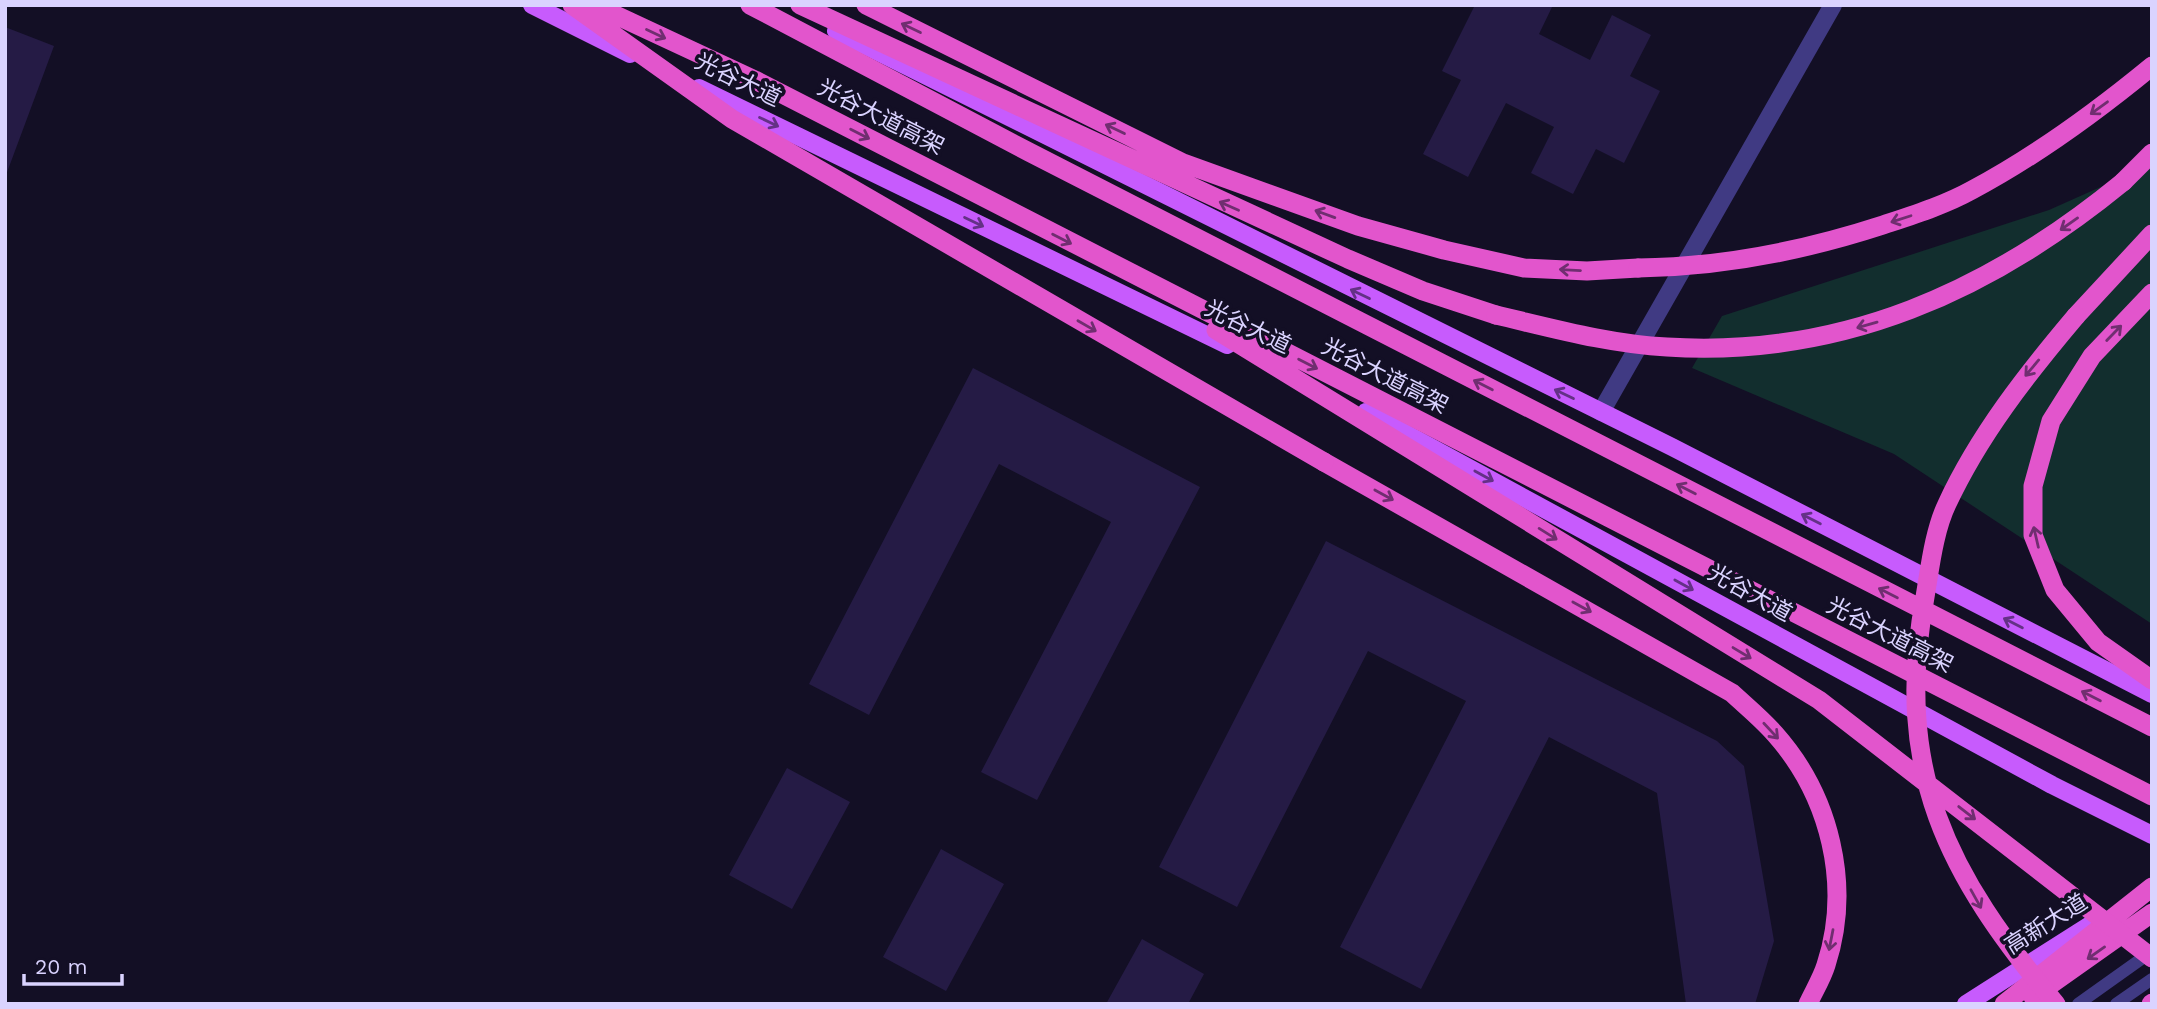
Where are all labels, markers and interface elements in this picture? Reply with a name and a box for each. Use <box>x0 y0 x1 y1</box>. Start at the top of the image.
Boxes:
one-way arrow <box>901 20 922 34</box>
one-way arrow <box>645 28 666 41</box>
street label: 光谷大道 <box>691 48 785 112</box>
street label: 光谷大道高架 <box>813 74 949 160</box>
one-way arrow <box>2089 100 2108 115</box>
one-way arrow <box>758 116 779 130</box>
one-way arrow <box>1105 121 1126 135</box>
one-way arrow <box>849 128 870 142</box>
one-way arrow <box>1218 199 1240 212</box>
one-way arrow <box>1315 207 1337 220</box>
one-way arrow <box>1890 213 1912 226</box>
one-way arrow <box>963 215 984 229</box>
one-way arrow <box>2060 217 2079 231</box>
one-way arrow <box>1051 232 1072 246</box>
one-way arrow <box>1559 264 1582 277</box>
one-way arrow <box>1350 286 1371 300</box>
street label: 光谷大道 <box>1201 295 1295 359</box>
one-way arrow <box>1076 319 1096 333</box>
one-way arrow <box>1856 319 1879 332</box>
one-way arrow <box>2106 325 2123 342</box>
street label: 光谷大道高架 <box>1317 333 1453 419</box>
one-way arrow <box>1298 358 1318 372</box>
one-way arrow <box>2024 359 2040 377</box>
one-way arrow <box>1473 378 1494 392</box>
one-way arrow <box>1554 387 1575 401</box>
one-way arrow <box>1474 470 1494 484</box>
one-way arrow <box>1676 482 1697 496</box>
one-way arrow <box>1373 488 1393 502</box>
one-way arrow <box>1801 511 1822 525</box>
one-way arrow <box>2029 526 2042 548</box>
one-way arrow <box>1538 527 1558 541</box>
street label: 光谷大道 <box>1703 559 1797 627</box>
one-way arrow <box>1673 579 1694 592</box>
one-way arrow <box>1878 586 1899 599</box>
street label: 光谷大道高架 <box>1822 592 1958 678</box>
one-way arrow <box>1571 600 1591 614</box>
one-way arrow <box>2003 616 2024 630</box>
one-way arrow <box>1732 646 1752 660</box>
one-way arrow <box>2081 689 2102 703</box>
one-way arrow <box>1763 722 1780 739</box>
one-way arrow <box>1957 806 1975 821</box>
one-way arrow <box>1970 888 1984 908</box>
street label: 高新大道 <box>2000 888 2092 960</box>
one-way arrow <box>1823 928 1837 951</box>
scale bar <box>24 942 122 986</box>
one-way arrow <box>2087 945 2106 960</box>
text: 20 m <box>35 954 87 979</box>

